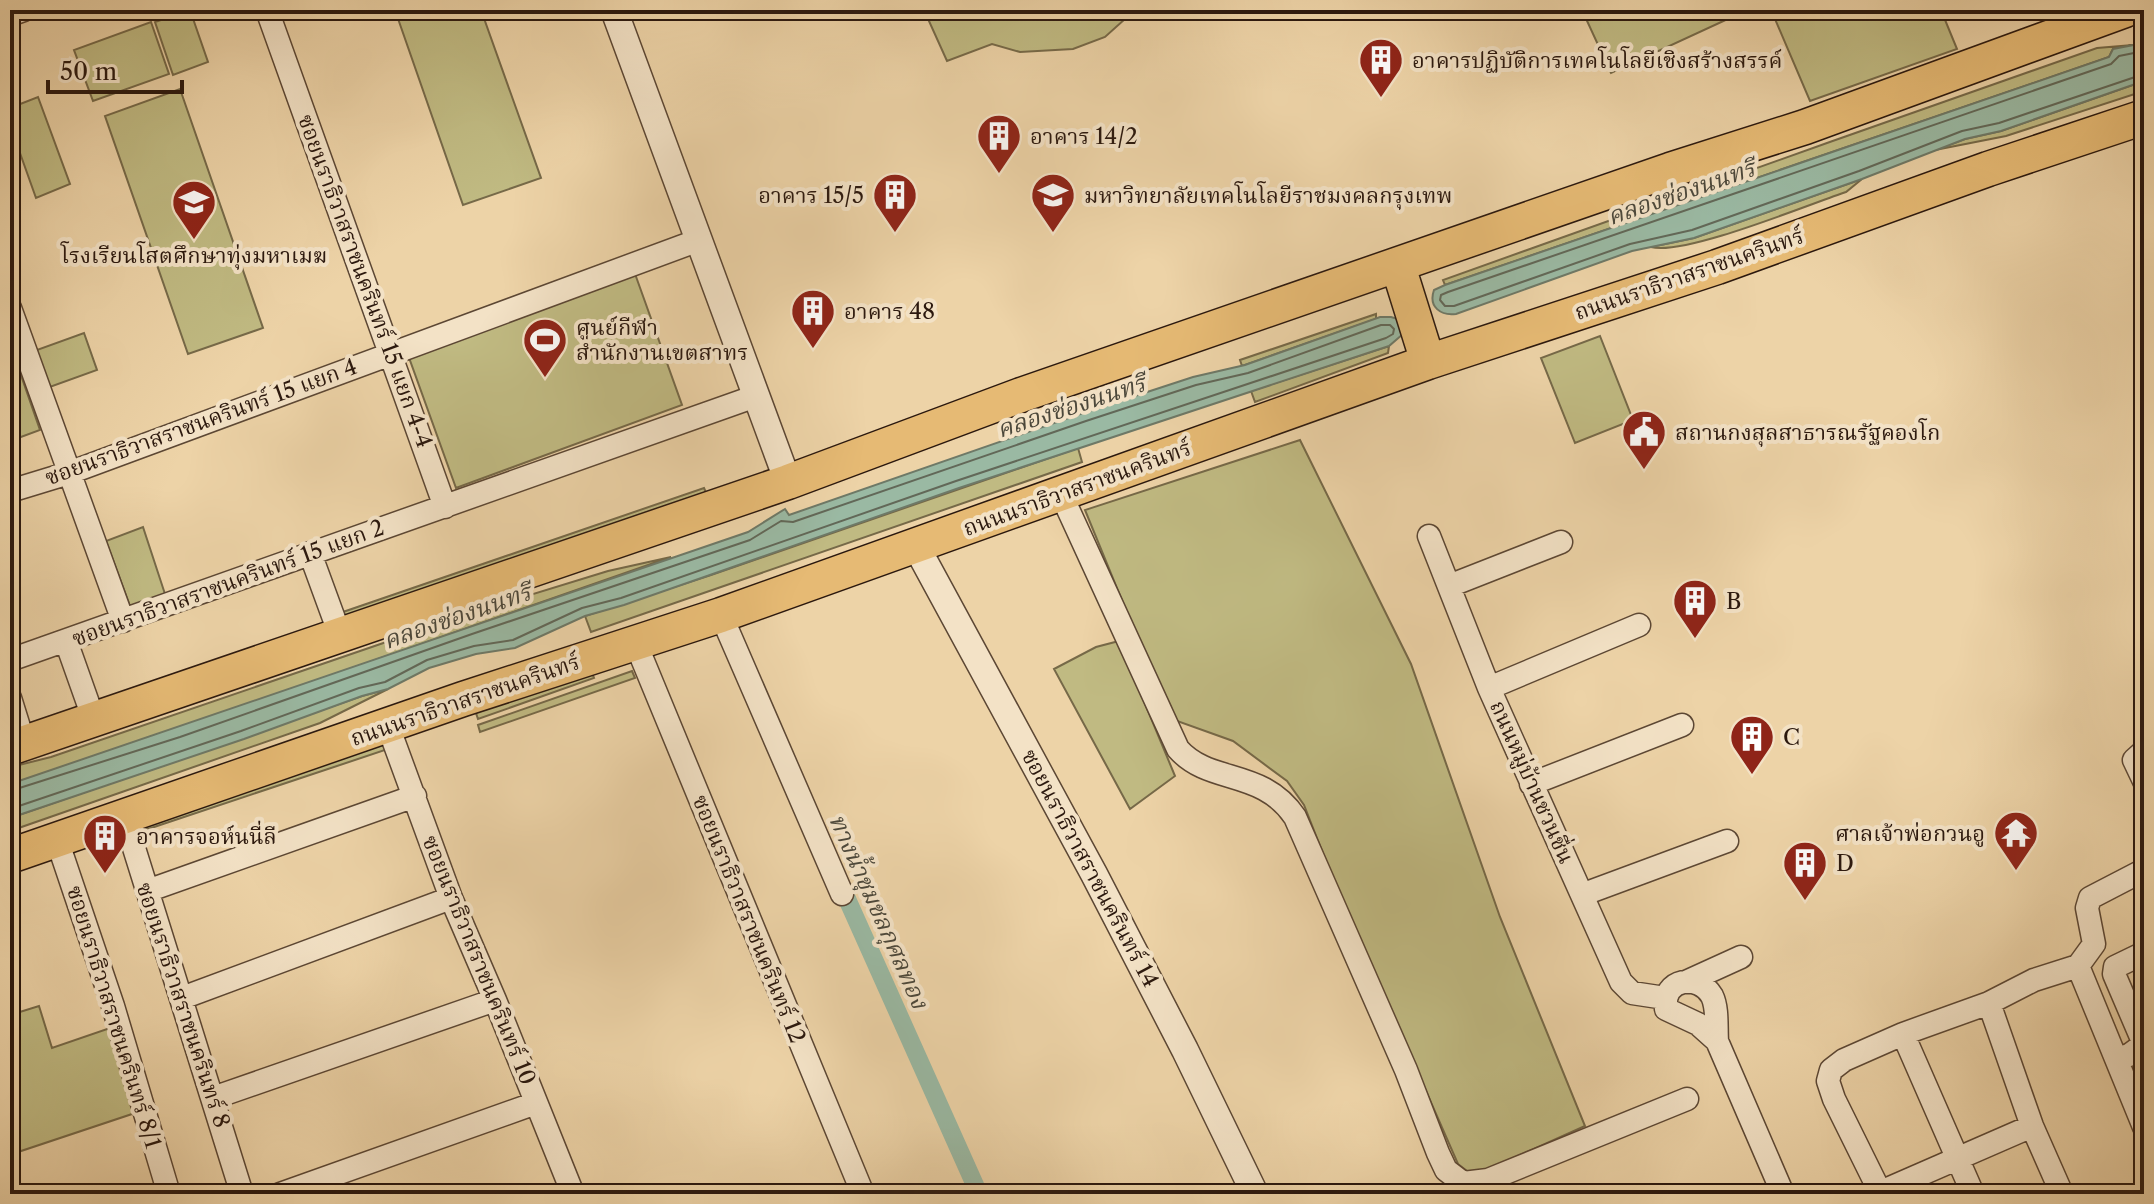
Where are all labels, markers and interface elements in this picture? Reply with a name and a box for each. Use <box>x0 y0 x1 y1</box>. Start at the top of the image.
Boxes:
building icon: อาคารปฏิบัติการเทคโนโลยีเชิงสร้างสรรค์ <box>1357 36 1405 99</box>
scale bar <box>48 44 182 94</box>
place label: อาคารปฏิบัติการเทคโนโลยีเชิงสร้างสรรค์ <box>1412 46 1782 74</box>
text: 50 m <box>60 57 117 86</box>
street label: ซอยนราธิวาสราชนครินทร์ 15 แยก 4-4 <box>292 111 438 451</box>
building icon: อาคาร 14/2 <box>975 112 1023 175</box>
place label: อาคาร 14/2 <box>1030 123 1138 150</box>
water label: คลองช่องนนทรี <box>1603 152 1763 231</box>
building icon: อาคาร 15/5 <box>871 171 919 234</box>
school or university icon: มหาวิทยาลัยเทคโนโลยีราชมงคลกรุงเทพ <box>1029 171 1077 234</box>
school or university icon: โรงเรียนโสตศึกษาทุ่งมหาเมฆ <box>170 178 218 241</box>
place label: มหาวิทยาลัยเทคโนโลยีราชมงคลกรุงเทพ <box>1084 181 1452 210</box>
place label: อาคาร 15/5 <box>758 182 864 209</box>
street label: ถนนนราธิวาสราชนครินทร์ <box>1571 222 1807 326</box>
place label: โรงเรียนโสตศึกษาทุ่งมหาเมฆ <box>60 241 327 270</box>
building icon: อาคาร 48 <box>789 287 837 350</box>
place label: อาคาร 48 <box>844 298 935 325</box>
place label: ศูนย์กีฬา สำนักงานเขตสาทร <box>576 314 748 366</box>
sports icon: ศูนย์กีฬา สำนักงานเขตสาทร <box>521 316 569 379</box>
street label: ซอยนราธิวาสราชนครินทร์ 15 แยก 4 <box>41 353 361 491</box>
water label: คลองช่องนนทรี <box>993 367 1153 444</box>
public building icon: สถานกงสุลสาธารณรัฐคองโก <box>1620 408 1668 471</box>
place label: สถานกงสุลสาธารณรัฐคองโก <box>1675 418 1940 447</box>
street label: ถนนนราธิวาสราชนครินทร์ <box>959 434 1195 542</box>
street label: ซอยนราธิวาสราชนครินทร์ 15 แยก 2 <box>68 514 388 652</box>
water label: คลองช่องนนทรี <box>379 576 539 655</box>
building icon: B <box>1671 577 1719 640</box>
place label: B <box>1726 588 1741 615</box>
street label: ถนนนราธิวาสราชนครินทร์ <box>347 648 583 752</box>
street label: ถนนหมู่บ้านชวนชื่น <box>1484 695 1583 868</box>
building icon: C <box>1728 713 1776 776</box>
place label: C <box>1783 724 1800 751</box>
street label: ซอยนราธิวาสราชนครินทร์ 14 <box>1016 745 1164 991</box>
street label: ซอยนราธิวาสราชนครินทร์ 12 <box>687 791 811 1047</box>
water label: ทางน้ำชุมชลกุศลทอง <box>821 808 938 1015</box>
temple icon: ศาลเจ้าพ่อกวนอู <box>1992 809 2040 872</box>
building icon: อาคารจอห์นนี่ลี <box>81 812 129 875</box>
place label: อาคารจอห์นนี่ลี <box>136 820 277 850</box>
place label: ศาลเจ้าพ่อกวนอู <box>1835 820 1985 847</box>
street label: ซอยนราธิวาสราชนครินทร์ 10 <box>417 831 541 1089</box>
building icon: D <box>1781 839 1829 902</box>
place label: D <box>1836 850 1854 877</box>
street label: ซอยนราธิวาสราชนครินทร์ 8 <box>131 879 235 1131</box>
street label: ซอยนราธิวาสราชนครินทร์ 8/1 <box>61 882 167 1152</box>

